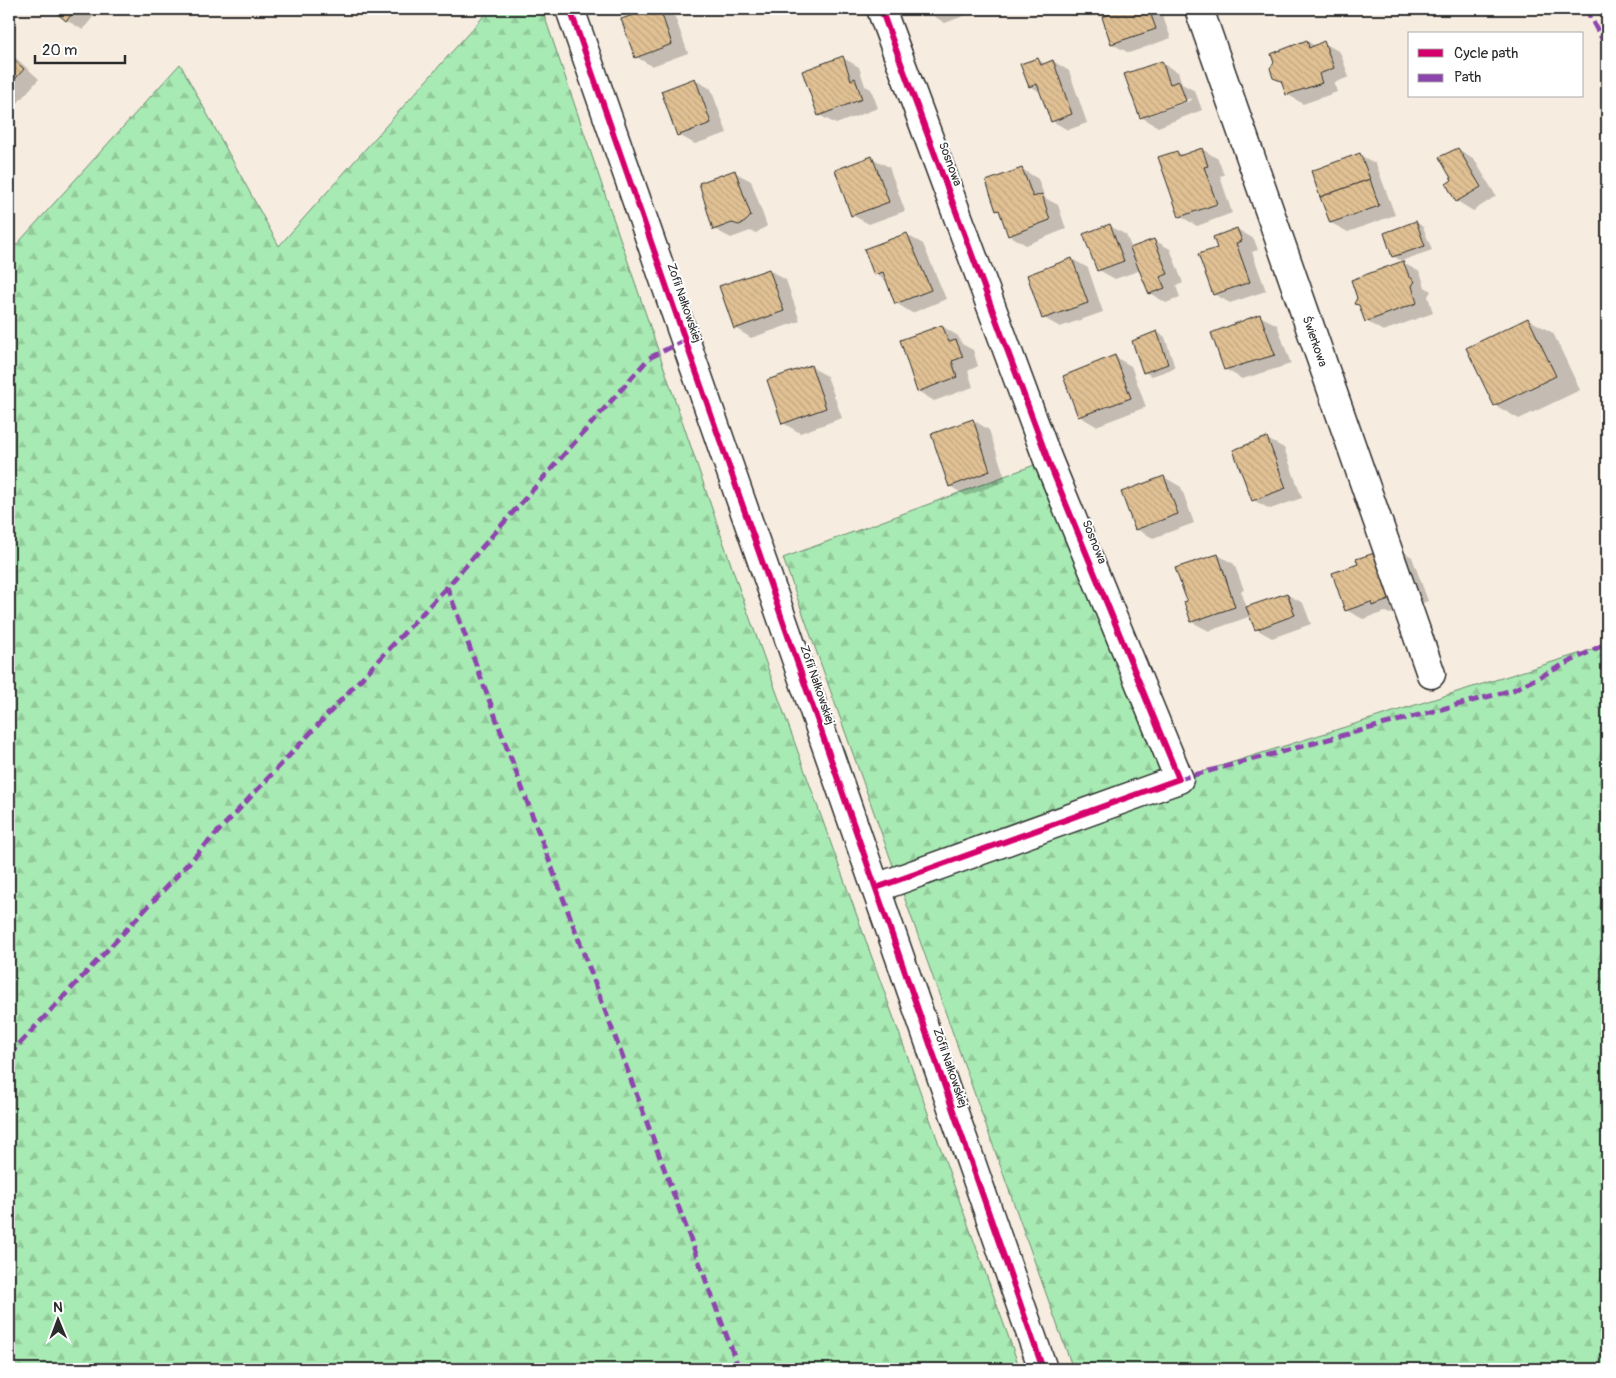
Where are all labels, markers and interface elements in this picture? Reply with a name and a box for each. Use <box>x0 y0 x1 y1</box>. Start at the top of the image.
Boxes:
scale bar <box>35 32 125 64</box>
legend <box>1408 32 1584 98</box>
text: 20 m <box>42 41 77 60</box>
text: Cycle path <box>1454 44 1518 63</box>
text: Path <box>1454 68 1481 87</box>
street label: Sosnowa <box>935 140 965 188</box>
street label: Zofii Nałkowskiej <box>663 261 705 345</box>
street label: Świerkowa <box>1299 314 1331 369</box>
street label: Sosnowa <box>1078 518 1110 566</box>
street label: Zofii Nałkowskiej <box>796 643 838 727</box>
street label: Zofii Nałkowskiej <box>929 1026 971 1110</box>
north arrow <box>32 1296 82 1346</box>
text: N <box>53 1299 63 1316</box>

